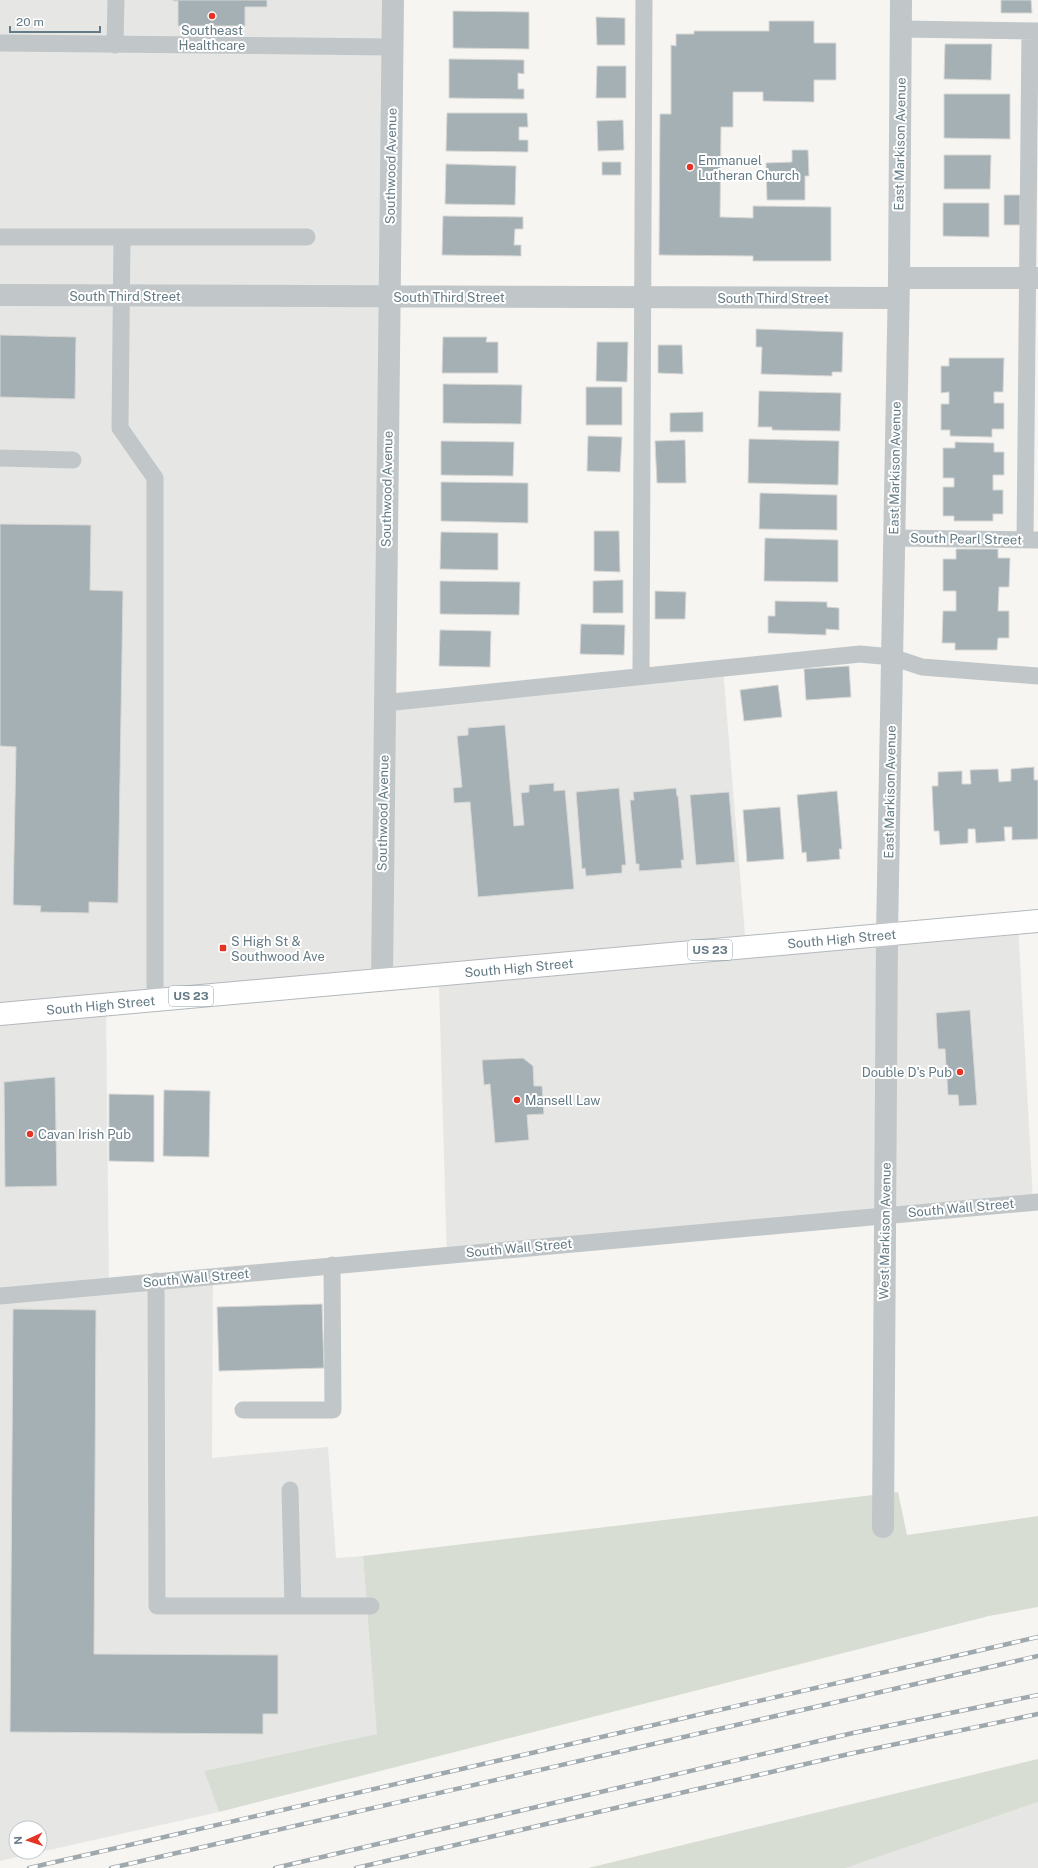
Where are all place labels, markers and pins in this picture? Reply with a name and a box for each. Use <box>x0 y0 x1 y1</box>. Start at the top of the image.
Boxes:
marker: Southeast Healthcare <box>207 11 217 21</box>
place label: Southeast Healthcare <box>179 23 245 53</box>
place label: Emmanuel Lutheran Church <box>698 153 799 183</box>
marker: Emmanuel Lutheran Church <box>685 162 695 172</box>
place label: S High St & Southwood Ave <box>231 934 325 964</box>
marker: S High St & Southwood Ave <box>218 943 228 953</box>
place label: Double D's Pub <box>862 1065 952 1080</box>
marker: Double D's Pub <box>955 1067 965 1077</box>
place label: Mansell Law <box>525 1093 600 1108</box>
marker: Mansell Law <box>512 1095 522 1105</box>
place label: Cavan Irish Pub <box>38 1127 131 1142</box>
marker: Cavan Irish Pub <box>25 1129 35 1139</box>

